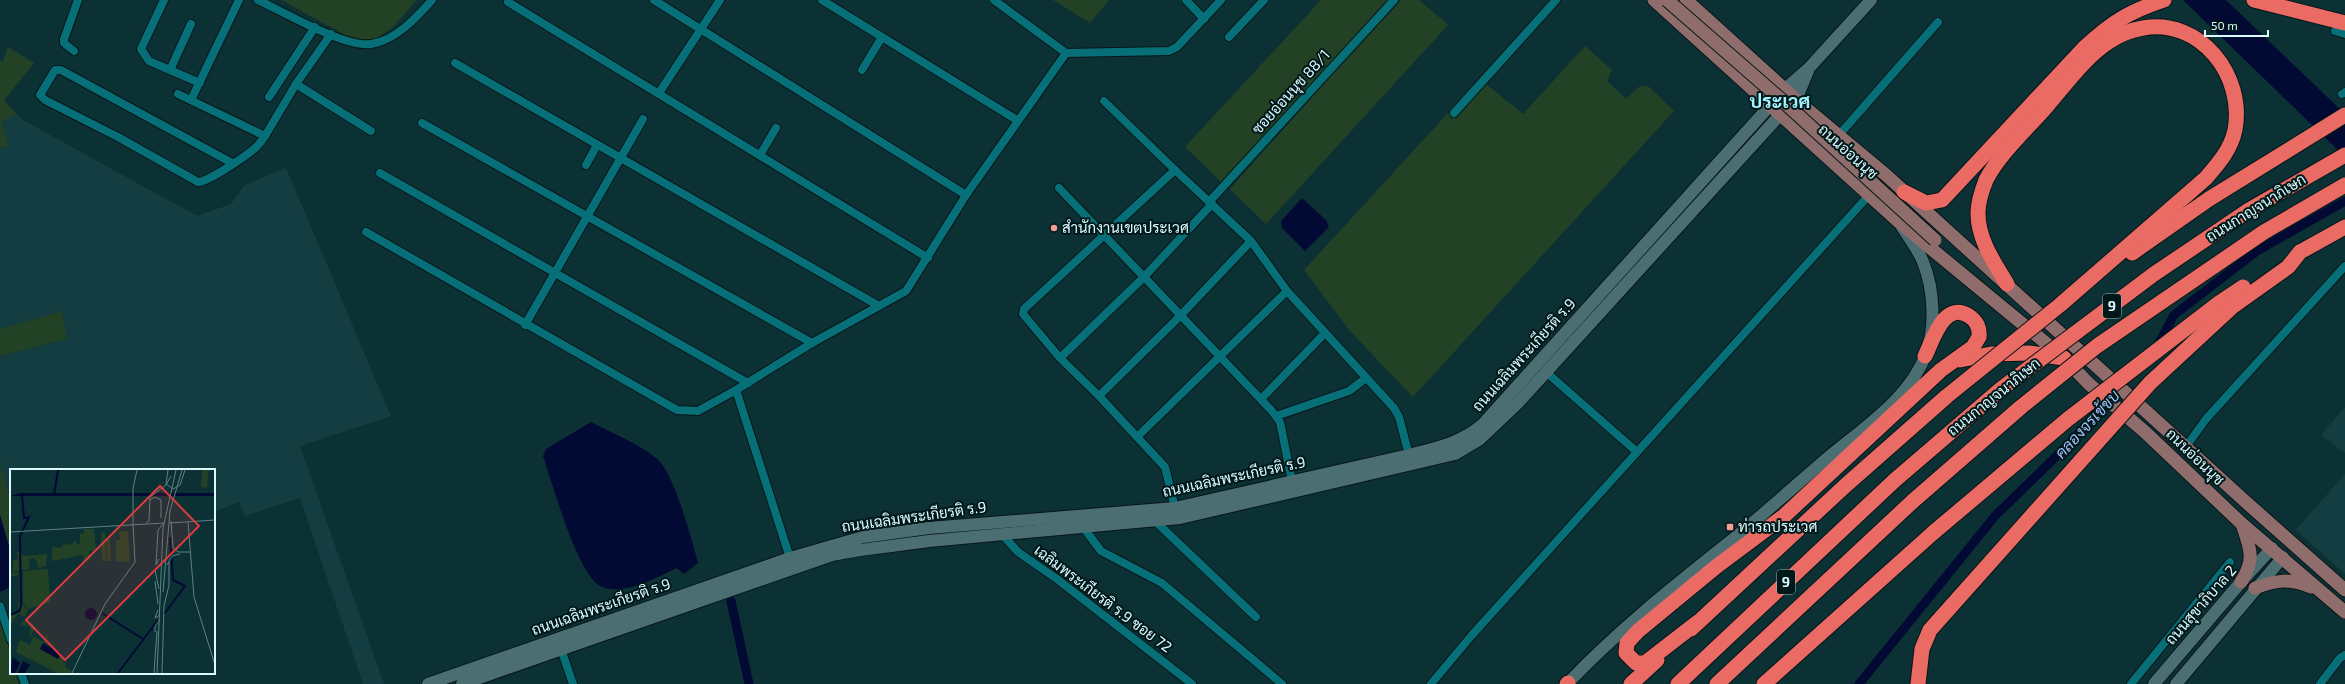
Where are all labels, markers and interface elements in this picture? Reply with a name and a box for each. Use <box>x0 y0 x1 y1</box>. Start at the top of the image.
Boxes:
scale bar <box>2205 12 2268 38</box>
text: 50 m <box>2211 18 2238 32</box>
street label: ซอยอ่อนนุช 88/1 <box>1248 45 1335 139</box>
district label: ประเวศ <box>1750 89 1811 112</box>
street label: ถนนอ่อนนุช <box>1813 120 1882 185</box>
street label: ถนนกาญจนาภิเษก <box>2202 169 2309 246</box>
place label: สำนักงานเขตประเวศ <box>1062 218 1189 236</box>
marker: สำนักงานเขตประเวศ <box>1049 223 1059 233</box>
street label: ถนนเฉลิมพระเกียรติ ร.9 <box>1468 294 1579 415</box>
road number: 9 <box>2103 294 2121 318</box>
street label: ถนนกาญจนาภิเษก <box>1943 353 2044 440</box>
water label: คลองจรเข้ขบ <box>2049 384 2124 462</box>
street label: ถนนอ่อนนุช <box>2161 424 2228 490</box>
street label: ถนนเฉลิมพระเกียรติ ร.9 <box>1161 452 1307 500</box>
inset map <box>10 469 215 674</box>
street label: ถนนเฉลิมพระเกียรติ ร.9 <box>840 497 987 535</box>
place label: ท่ารถประเวศ <box>1738 517 1818 535</box>
marker: ท่ารถประเวศ <box>1725 522 1735 532</box>
street label: เฉลิมพระเกียรติ ร.9 ซอย 72 <box>1031 541 1176 656</box>
street label: ถนนสุขาภิบาล 2 <box>2161 561 2242 650</box>
road number: 9 <box>1777 570 1795 594</box>
street label: ถนนเฉลิมพระเกียรติ ร.9 <box>529 574 673 638</box>

